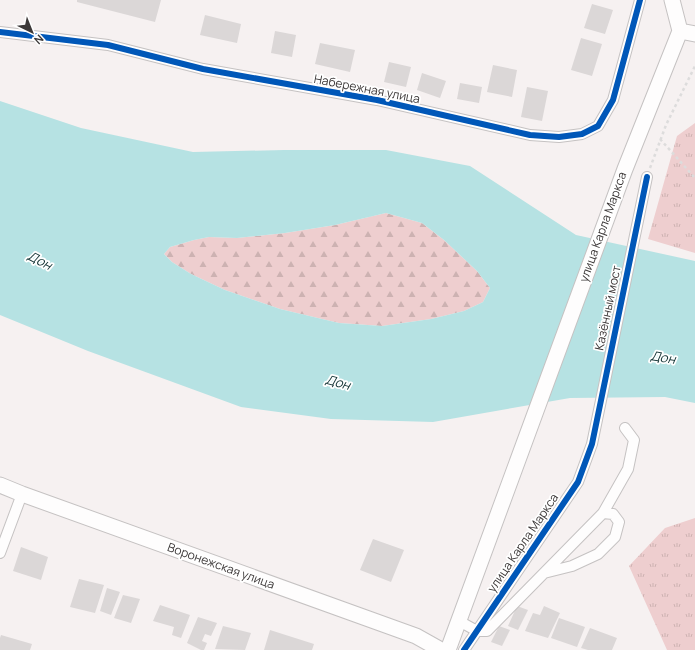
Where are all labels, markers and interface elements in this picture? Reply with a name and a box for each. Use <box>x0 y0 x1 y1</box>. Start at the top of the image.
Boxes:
north arrow <box>12 12 52 52</box>
text: N <box>31 31 47 48</box>
street label: Набережная улица <box>313 70 422 107</box>
street label: улица Карла Маркса <box>575 169 630 284</box>
water label: Дон <box>25 246 56 274</box>
street label: Казённый мост <box>590 264 625 352</box>
water label: Дон <box>649 346 678 368</box>
water label: Дон <box>324 370 354 394</box>
street label: улица Карла Маркса <box>483 490 562 596</box>
street label: Воронежская улица <box>165 538 277 593</box>

